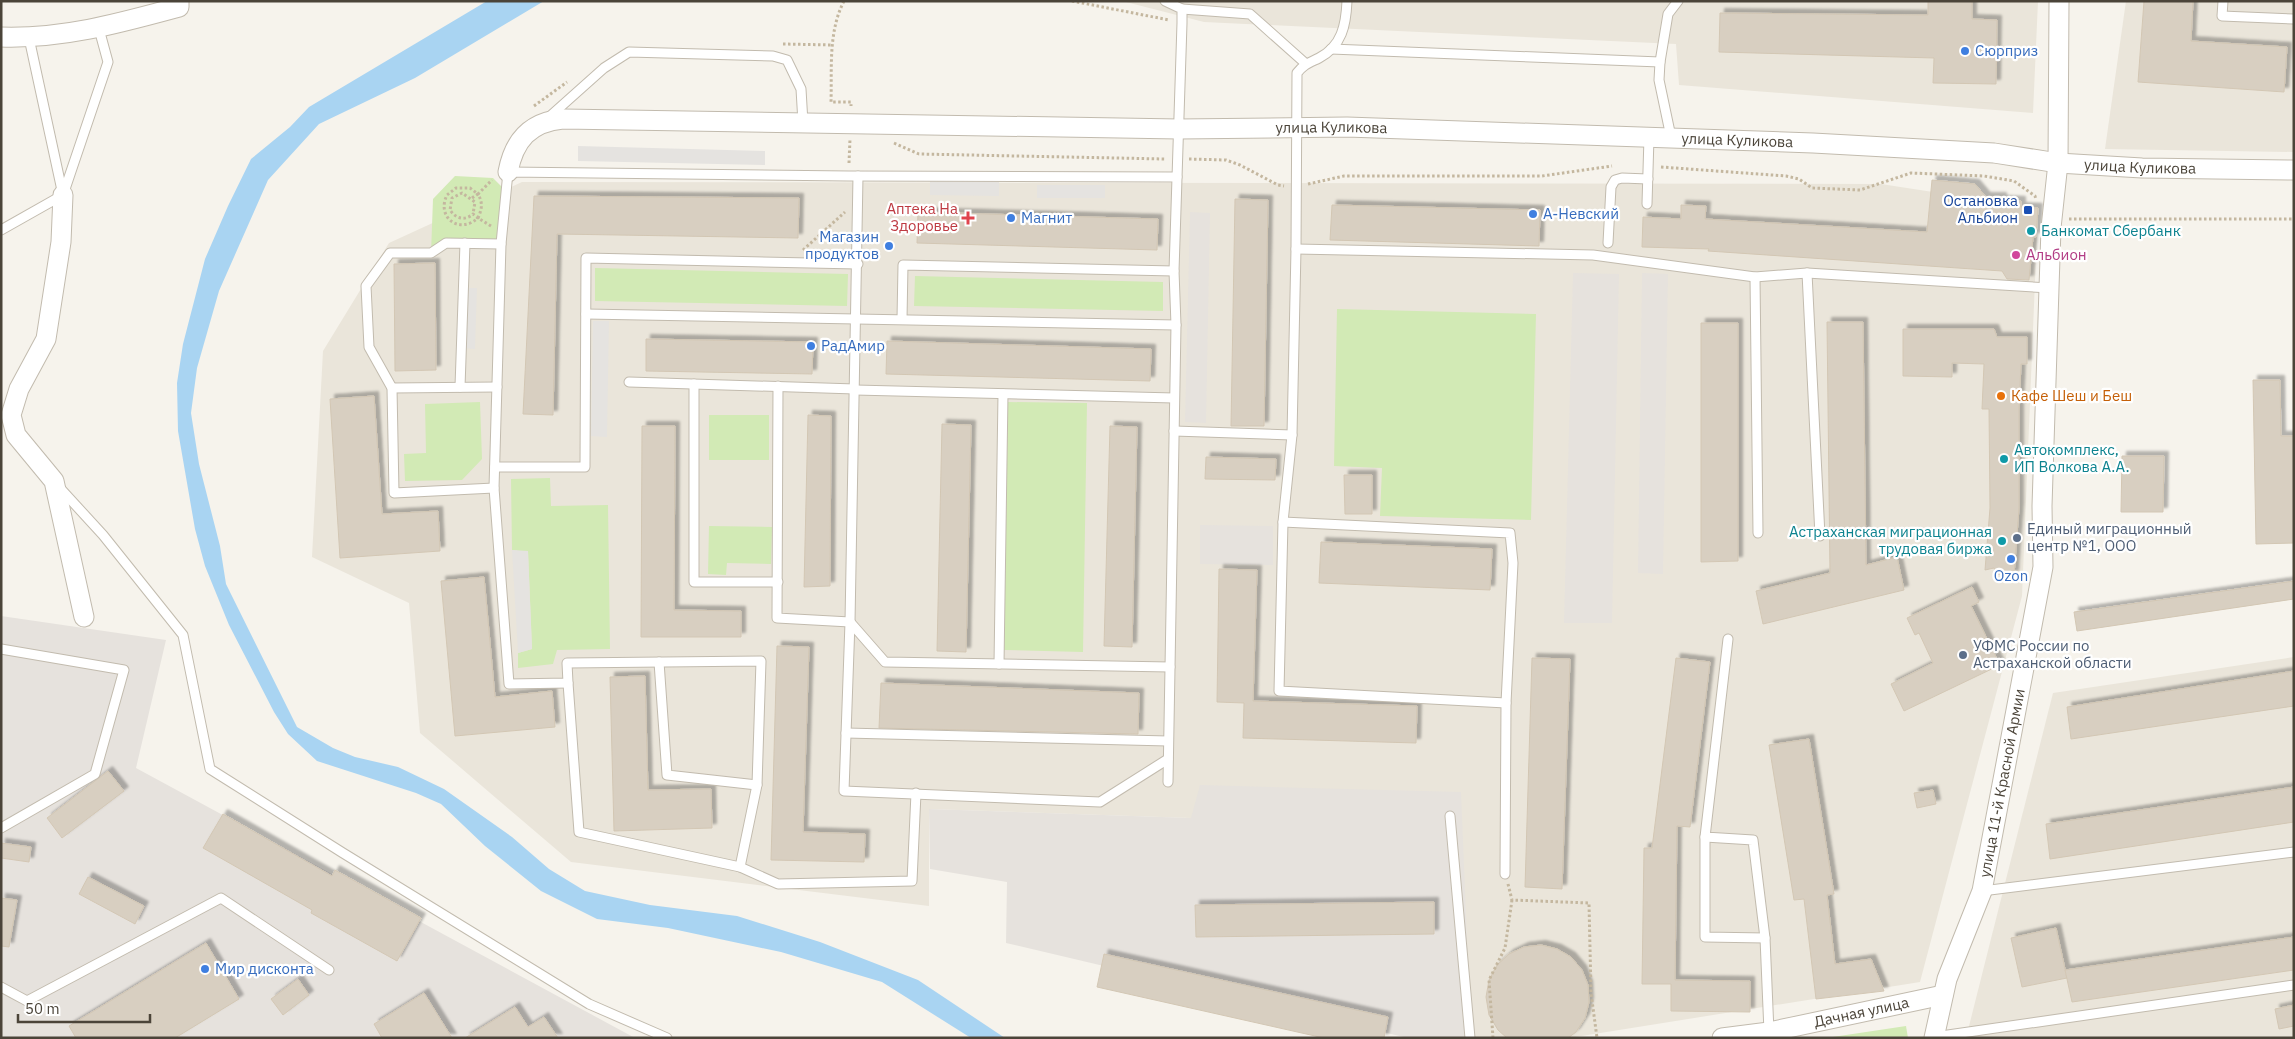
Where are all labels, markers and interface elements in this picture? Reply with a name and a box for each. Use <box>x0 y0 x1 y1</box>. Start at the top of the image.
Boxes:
place label: Сюрприз <box>1975 41 2038 60</box>
marker: Сюрприз <box>1959 45 1971 57</box>
street label: улица Куликова <box>1275 117 1388 137</box>
street label: улица Куликова <box>1681 128 1794 151</box>
street label: улица Куликова <box>2084 155 2196 178</box>
place label: Остановка Альбион <box>1943 191 2018 227</box>
place label: Аптека На Здоровье <box>886 199 958 235</box>
place label: А-Невский <box>1543 204 1619 223</box>
marker: Остановка Альбион <box>2022 204 2034 216</box>
place label: Магнит <box>1021 208 1072 227</box>
marker: А-Невский <box>1527 208 1539 220</box>
marker: Аптека На Здоровье <box>962 212 974 224</box>
marker: Магнит <box>1005 212 1017 224</box>
place label: Банкомат Сбербанк <box>2041 221 2181 240</box>
marker: Банкомат Сбербанк <box>2025 225 2037 237</box>
place label: Магазин продуктов <box>805 227 879 263</box>
marker: Магазин продуктов <box>883 240 895 252</box>
place label: Альбион <box>2026 245 2087 264</box>
marker: Альбион <box>2010 249 2022 261</box>
place label: РадАмир <box>821 336 885 355</box>
marker: РадАмир <box>805 340 817 352</box>
place label: Кафе Шеш и Беш <box>2011 386 2132 405</box>
marker: Кафе Шеш и Беш <box>1995 390 2007 402</box>
place label: Автокомплекс, ИП Волкова А.А. <box>2014 440 2129 476</box>
marker: Автокомплекс, ИП Волкова А.А. <box>1998 453 2010 465</box>
place label: Единый миграционный центр №1, ООО <box>2027 519 2192 555</box>
place label: Астраханская миграционная трудовая биржа <box>1789 522 1992 558</box>
marker: Единый миграционный центр №1, ООО <box>2011 532 2023 544</box>
marker: Астраханская миграционная трудовая биржа <box>1996 535 2008 547</box>
marker: Ozon <box>2005 553 2017 565</box>
place label: Ozon <box>1994 566 2028 585</box>
place label: УФМС России по Астраханской области <box>1973 636 2132 672</box>
marker: УФМС России по Астраханской области <box>1957 649 1969 661</box>
street label: улица 11-й Красной Армии <box>1975 687 2029 879</box>
place label: Мир дисконта <box>215 959 314 978</box>
marker: Мир дисконта <box>199 963 211 975</box>
scale bar <box>18 992 150 1024</box>
street label: Дачная улица <box>1812 992 1911 1031</box>
text: 50 m <box>25 999 60 1018</box>

